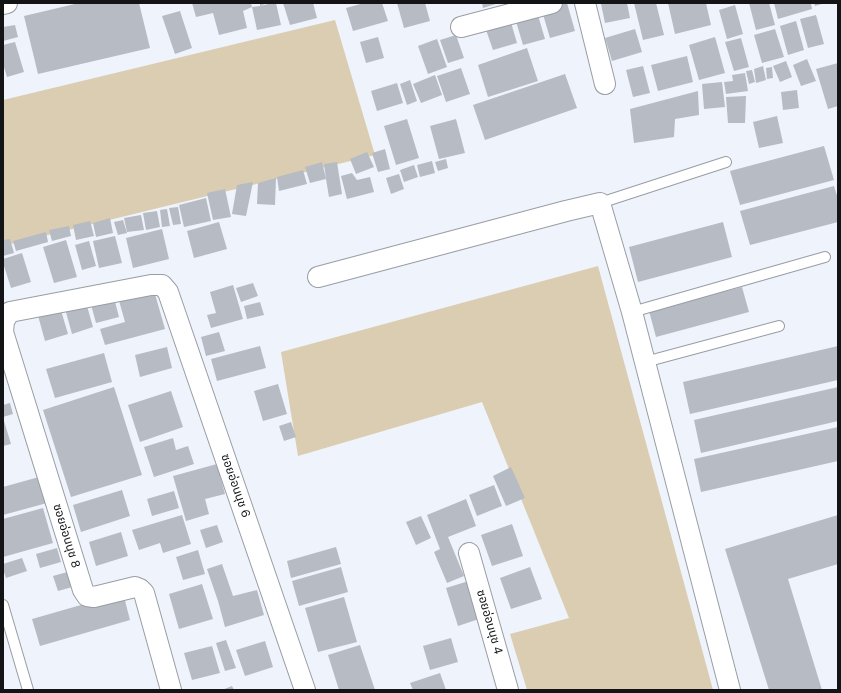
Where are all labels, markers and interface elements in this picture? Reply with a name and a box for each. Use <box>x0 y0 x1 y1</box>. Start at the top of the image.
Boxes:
street label: ซอยอ่อนนุช 6 <box>217 452 253 520</box>
street label: ซอยอ่อนนุช 8 <box>49 502 83 570</box>
street label: ซอยอ่อนนุช 4 <box>473 588 505 656</box>

